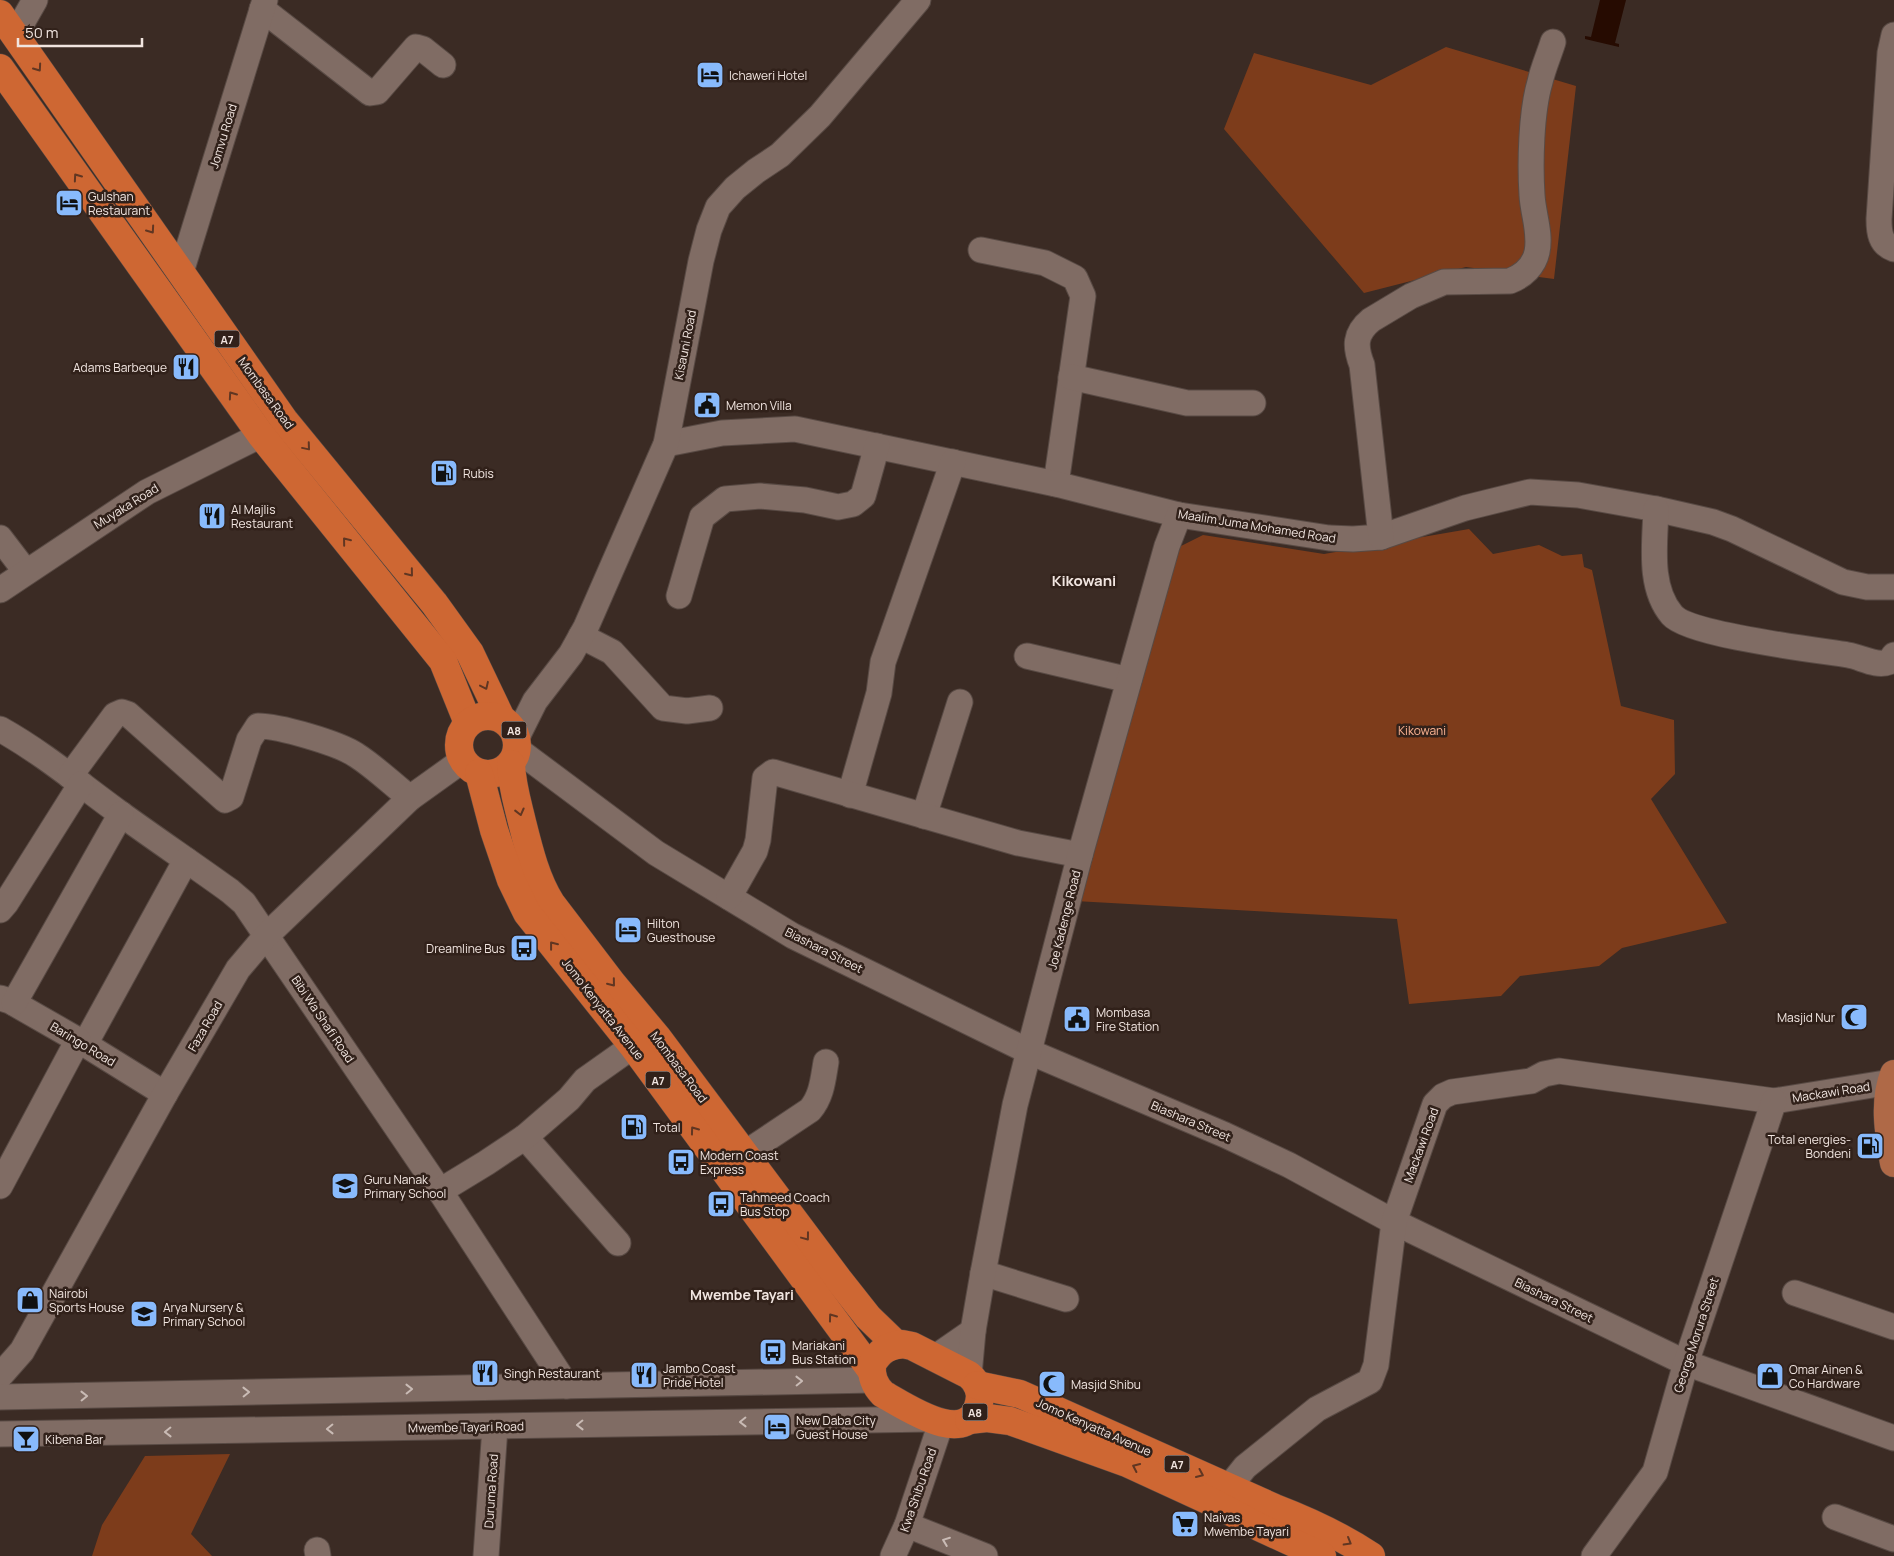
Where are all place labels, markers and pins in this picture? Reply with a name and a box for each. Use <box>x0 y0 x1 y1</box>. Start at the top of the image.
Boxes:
hotel icon: Ichaweri Hotel <box>695 60 725 90</box>
place label: Ichaweri Hotel <box>729 67 807 84</box>
hotel icon: Gulshan Restaurant <box>54 188 84 218</box>
place label: Gulshan Restaurant <box>88 188 150 219</box>
restaurant icon: Adams Barbeque <box>171 352 201 382</box>
place label: Adams Barbeque <box>73 359 167 376</box>
public building icon: Memon Villa <box>692 390 722 420</box>
place label: Memon Villa <box>726 397 792 414</box>
fuel station icon: Rubis <box>429 458 459 488</box>
place label: Rubis <box>463 465 494 482</box>
restaurant icon: Al Majlis Restaurant <box>197 501 227 531</box>
place label: Al Majlis Restaurant <box>231 501 293 532</box>
hotel icon: Hilton Guesthouse <box>613 915 643 945</box>
place label: Hilton Guesthouse <box>647 915 715 946</box>
bus stop icon: Dreamline Bus <box>509 933 539 963</box>
place label: Dreamline Bus <box>426 940 505 957</box>
mosque icon: Masjid Nur <box>1839 1002 1869 1032</box>
public building icon: Mombasa Fire Station <box>1062 1004 1092 1034</box>
place label: Mombasa Fire Station <box>1096 1004 1159 1035</box>
place label: Masjid Nur <box>1777 1009 1836 1026</box>
fuel station icon: Total <box>619 1112 649 1142</box>
place label: Total <box>653 1119 681 1136</box>
place label: Total energies- Bondeni <box>1768 1131 1851 1162</box>
fuel station icon: Total energies- Bondeni <box>1855 1131 1885 1161</box>
bus stop icon: Modern Coast Express <box>666 1147 696 1177</box>
place label: Modern Coast Express <box>700 1147 779 1178</box>
school or university icon: Guru Nanak Primary School <box>330 1171 360 1201</box>
place label: Guru Nanak Primary School <box>364 1171 446 1202</box>
bus stop icon: Tahmeed Coach Bus Stop <box>706 1189 736 1219</box>
place label: Tahmeed Coach Bus Stop <box>740 1189 830 1220</box>
shop icon: Nairobi Sports House <box>15 1285 45 1315</box>
place label: Nairobi Sports House <box>49 1285 124 1316</box>
school or university icon: Arya Nursery & Primary School <box>129 1299 159 1329</box>
place label: Arya Nursery & Primary School <box>163 1299 245 1330</box>
bus stop icon: Mariakani Bus Station <box>758 1337 788 1367</box>
place label: Mariakani Bus Station <box>792 1337 856 1368</box>
restaurant icon: Singh Restaurant <box>470 1358 500 1388</box>
restaurant icon: Jambo Coast Pride Hotel <box>629 1360 659 1390</box>
place label: Jambo Coast Pride Hotel <box>663 1360 736 1391</box>
shop icon: Omar Ainen & Co Hardware <box>1755 1361 1785 1391</box>
place label: Omar Ainen & Co Hardware <box>1789 1361 1863 1392</box>
place label: Singh Restaurant <box>504 1365 600 1382</box>
mosque icon: Masjid Shibu <box>1037 1369 1067 1399</box>
place label: Masjid Shibu <box>1071 1376 1141 1393</box>
hotel icon: New Daba City Guest House <box>762 1412 792 1442</box>
place label: New Daba City Guest House <box>796 1412 877 1443</box>
bar icon: Kibena Bar <box>11 1424 41 1454</box>
place label: Kibena Bar <box>45 1431 104 1448</box>
supermarket icon: Naivas Mwembe Tayari <box>1170 1509 1200 1539</box>
place label: Naivas Mwembe Tayari <box>1204 1509 1289 1540</box>

